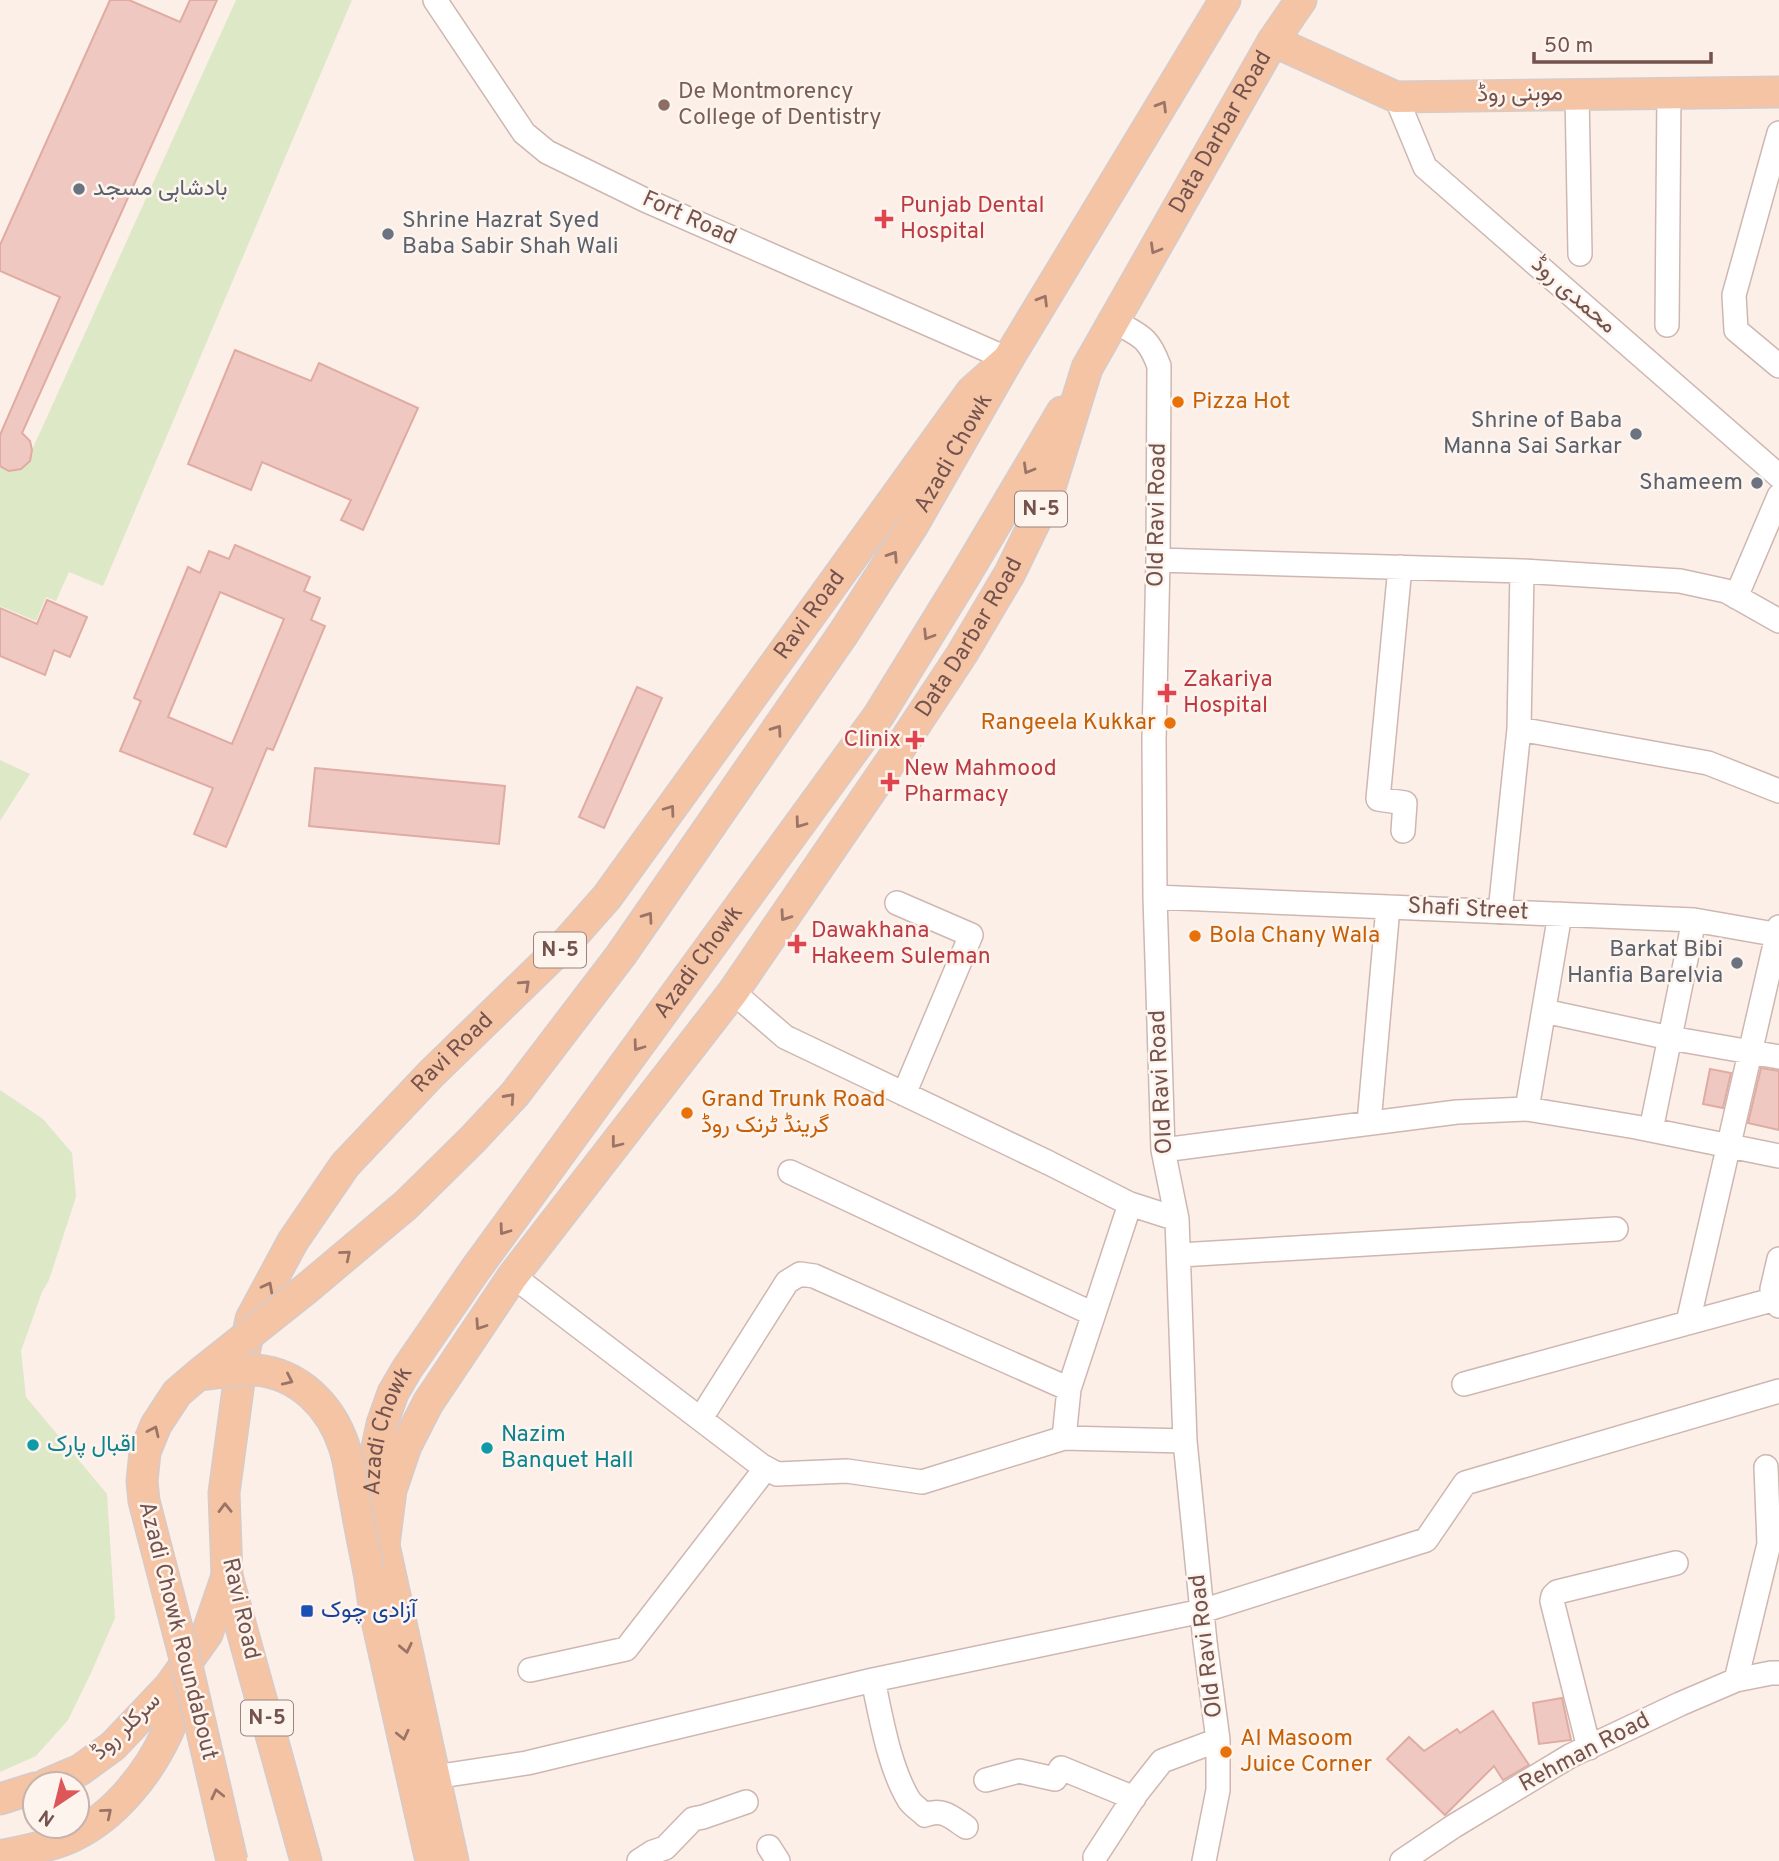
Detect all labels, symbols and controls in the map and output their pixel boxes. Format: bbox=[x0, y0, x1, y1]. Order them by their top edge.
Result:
scale bar bbox=[1534, 21, 1711, 65]
text: 50 m bbox=[1544, 33, 1593, 60]
street label: Data Darbar Road bbox=[1163, 46, 1279, 219]
place label: De Montmorency College of Dentistry bbox=[678, 78, 881, 133]
street label: موہنی روڈ bbox=[1477, 80, 1563, 110]
marker: De Montmorency College of Dentistry bbox=[656, 97, 672, 113]
one-way arrow bbox=[1153, 101, 1166, 114]
place label: بادشاہی مسجد bbox=[93, 175, 227, 204]
marker: بادشاہی مسجد bbox=[71, 181, 87, 197]
street label: Fort Road bbox=[637, 185, 741, 253]
place label: Punjab Dental Hospital bbox=[900, 192, 1044, 247]
place label: Shrine Hazrat Syed Baba Sabir Shah Wali bbox=[402, 207, 619, 262]
marker: Punjab Dental Hospital bbox=[874, 209, 894, 229]
marker: Shrine Hazrat Syed Baba Sabir Shah Wali bbox=[380, 226, 396, 242]
one-way arrow bbox=[1150, 241, 1163, 254]
street label: محمدی روڈ bbox=[1524, 251, 1622, 341]
one-way arrow bbox=[1035, 295, 1048, 308]
street label: Azadi Chowk bbox=[908, 388, 1000, 519]
place label: Pizza Hot bbox=[1192, 388, 1291, 417]
marker: Pizza Hot bbox=[1170, 394, 1186, 410]
place label: Shrine of Baba Manna Sai Sarkar bbox=[1443, 407, 1622, 462]
marker: Shrine of Baba Manna Sai Sarkar bbox=[1628, 426, 1644, 442]
street label: Old Ravi Road bbox=[1142, 442, 1174, 588]
one-way arrow bbox=[1023, 462, 1036, 474]
place label: Shameem bbox=[1639, 469, 1743, 498]
marker: Shameem bbox=[1749, 475, 1765, 491]
road number: N-5 bbox=[1015, 491, 1067, 526]
one-way arrow bbox=[885, 551, 898, 564]
street label: Data Darbar Road bbox=[909, 553, 1030, 723]
street label: Ravi Road bbox=[768, 565, 852, 666]
one-way arrow bbox=[924, 627, 937, 640]
place label: Zakariya Hospital bbox=[1183, 666, 1273, 721]
marker: Zakariya Hospital bbox=[1157, 683, 1177, 703]
place label: Rangeela Kukkar bbox=[981, 709, 1156, 738]
marker: Rangeela Kukkar bbox=[1162, 715, 1178, 731]
one-way arrow bbox=[769, 725, 781, 738]
place label: Clinix bbox=[844, 726, 901, 755]
marker: Clinix bbox=[907, 732, 923, 748]
place label: New Mahmood Pharmacy bbox=[904, 755, 1057, 810]
marker: New Mahmood Pharmacy bbox=[882, 774, 898, 790]
one-way arrow bbox=[662, 805, 674, 818]
one-way arrow bbox=[796, 815, 808, 828]
street label: Shafi Street bbox=[1407, 892, 1529, 928]
street label: Azadi Chowk bbox=[648, 900, 750, 1025]
one-way arrow bbox=[780, 908, 793, 921]
one-way arrow bbox=[640, 912, 652, 925]
place label: Dawakhana Hakeem Suleman bbox=[811, 917, 991, 972]
place label: Bola Chany Wala bbox=[1209, 922, 1380, 951]
marker: Bola Chany Wala bbox=[1187, 928, 1203, 944]
road number: N-5 bbox=[534, 932, 586, 968]
marker: Dawakhana Hakeem Suleman bbox=[789, 936, 805, 952]
place label: Barkat Bibi Hanfia Barelvia bbox=[1567, 936, 1723, 991]
marker: Barkat Bibi Hanfia Barelvia bbox=[1729, 955, 1745, 971]
one-way arrow bbox=[517, 980, 530, 993]
street label: Ravi Road bbox=[406, 1007, 500, 1100]
street label: Old Ravi Road bbox=[1144, 1009, 1180, 1155]
one-way arrow bbox=[633, 1038, 646, 1051]
place label: Grand Trunk Road گرینڈ ٹرنک روڈ bbox=[701, 1086, 885, 1141]
one-way arrow bbox=[502, 1094, 514, 1107]
marker: Grand Trunk Road گرینڈ ٹرنک روڈ bbox=[679, 1105, 695, 1121]
one-way arrow bbox=[612, 1135, 625, 1147]
one-way arrow bbox=[499, 1222, 512, 1235]
one-way arrow bbox=[339, 1251, 351, 1264]
one-way arrow bbox=[260, 1281, 273, 1294]
one-way arrow bbox=[476, 1317, 489, 1330]
street label: Azadi Chowk bbox=[359, 1361, 420, 1496]
one-way arrow bbox=[281, 1372, 293, 1386]
place label: Nazim Banquet Hall bbox=[501, 1421, 634, 1476]
one-way arrow bbox=[146, 1426, 160, 1438]
place label: اقبال پارک bbox=[47, 1431, 136, 1460]
marker: اقبال پارک bbox=[25, 1437, 41, 1453]
marker: Nazim Banquet Hall bbox=[479, 1440, 495, 1456]
street label: Azadi Chowk Roundabout bbox=[131, 1499, 223, 1763]
one-way arrow bbox=[217, 1502, 232, 1513]
street label: Ravi Road bbox=[214, 1555, 266, 1663]
street label: Old Ravi Road bbox=[1184, 1573, 1230, 1719]
place label: آزادی چوک bbox=[321, 1597, 418, 1626]
marker: آزادی چوک bbox=[299, 1603, 315, 1619]
one-way arrow bbox=[398, 1642, 413, 1654]
street label: سرکلر روڈ bbox=[86, 1687, 168, 1767]
road number: N-5 bbox=[241, 1700, 293, 1736]
street label: Rehman Road bbox=[1515, 1706, 1655, 1800]
place label: Al Masoom Juice Corner bbox=[1240, 1725, 1372, 1780]
one-way arrow bbox=[395, 1729, 410, 1741]
marker: Al Masoom Juice Corner bbox=[1218, 1744, 1234, 1760]
north arrow bbox=[21, 1770, 91, 1840]
one-way arrow bbox=[211, 1789, 225, 1801]
text: N bbox=[35, 1804, 60, 1831]
one-way arrow bbox=[99, 1809, 112, 1821]

